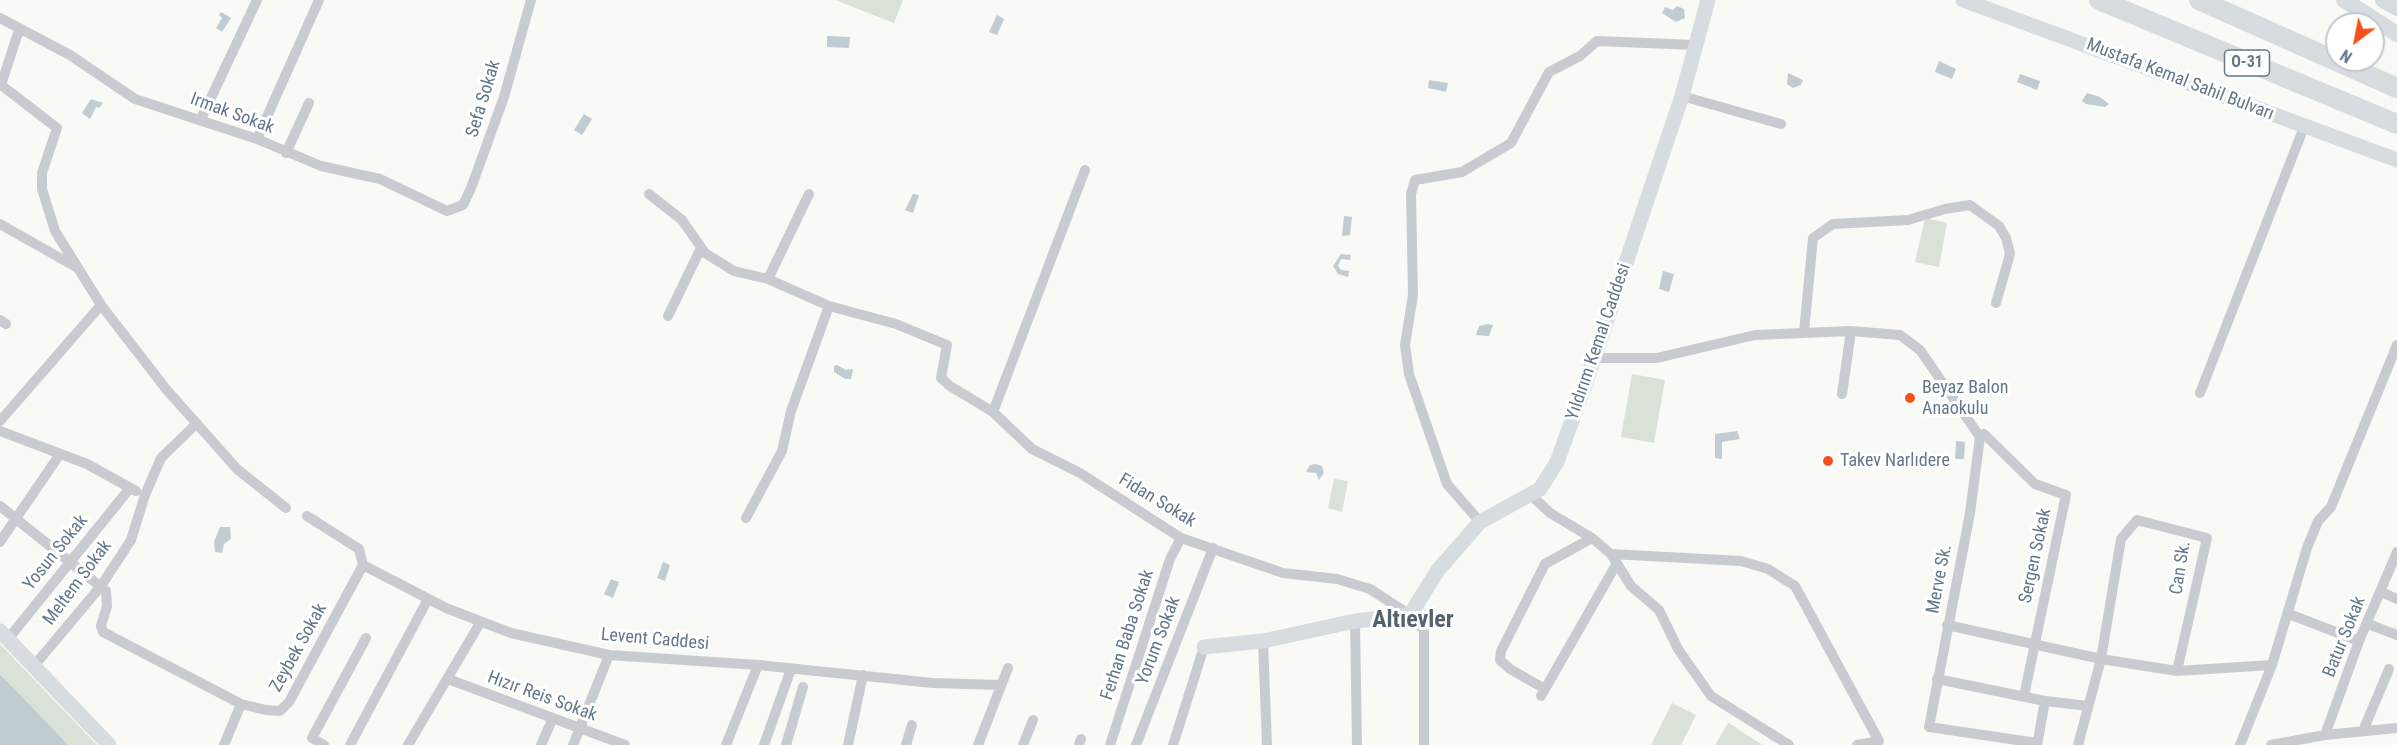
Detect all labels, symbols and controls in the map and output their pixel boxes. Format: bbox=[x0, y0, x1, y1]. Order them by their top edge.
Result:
north arrow bbox=[2325, 12, 2385, 72]
street label: Mustafa Kemal Sahil Bulvarı bbox=[2083, 34, 2277, 126]
text: N bbox=[2337, 45, 2355, 67]
road number: O-31 bbox=[2224, 50, 2270, 76]
street label: Sefa Sokak bbox=[462, 58, 506, 140]
street label: Irmak Sokak bbox=[187, 89, 277, 139]
street label: Yıldırım Kemal Caddesi bbox=[1562, 261, 1636, 423]
place label: Beyaz Balon Anaokulu bbox=[1922, 377, 2009, 420]
marker: Beyaz Balon Anaokulu bbox=[1903, 391, 1917, 405]
place label: Takev Narlıdere bbox=[1840, 450, 1950, 472]
marker: Takev Narlıdere bbox=[1821, 454, 1835, 468]
street label: Fidan Sokak bbox=[1114, 469, 1200, 533]
street label: Sergen Sokak bbox=[2015, 507, 2057, 605]
street label: Yosun Sokak bbox=[19, 511, 93, 595]
street label: Meltem Sokak bbox=[39, 536, 117, 630]
street label: Can Sk. bbox=[2166, 540, 2196, 596]
street label: Merve Sk. bbox=[1923, 543, 1957, 615]
street label: Ferhan Baba Sokak bbox=[1097, 567, 1159, 703]
street label: Batur Sokak bbox=[2319, 593, 2371, 681]
street label: Yorum Sokak bbox=[1132, 594, 1186, 688]
street label: Zeybek Sokak bbox=[266, 600, 332, 696]
district label: Altıevler bbox=[1372, 607, 1454, 635]
street label: Levent Caddesi bbox=[600, 625, 710, 655]
street label: Hızır Reis Sokak bbox=[484, 667, 600, 727]

